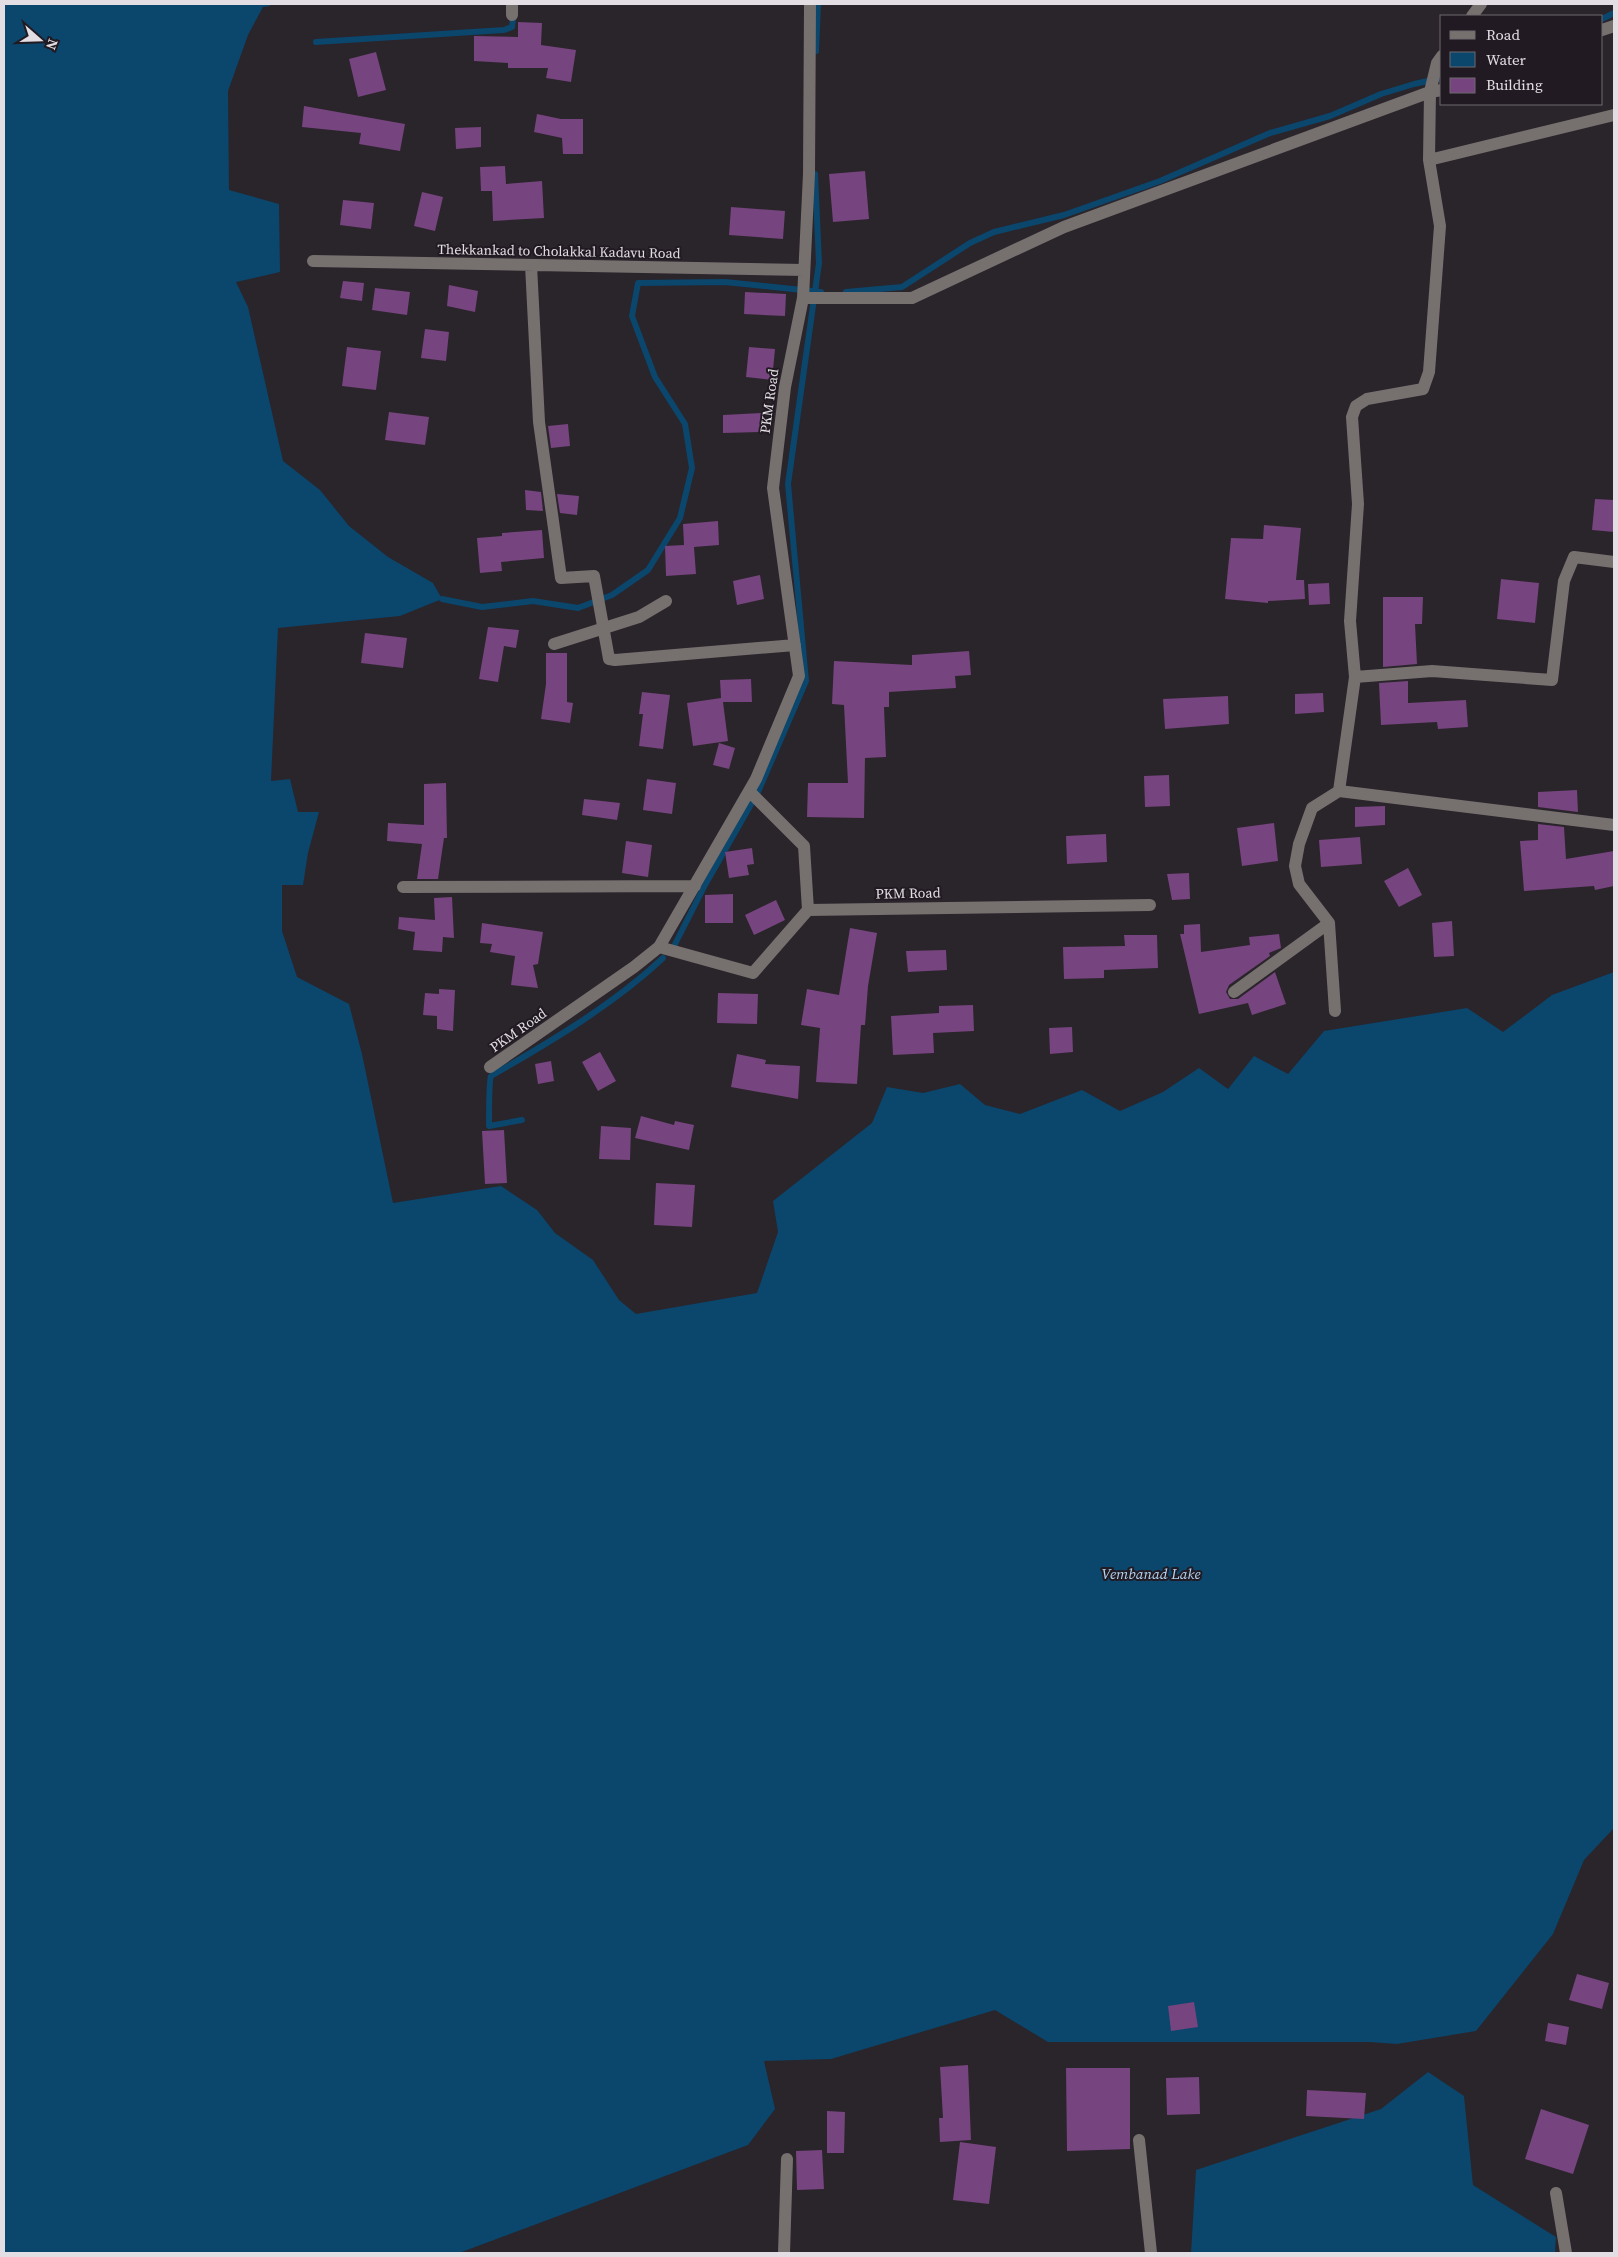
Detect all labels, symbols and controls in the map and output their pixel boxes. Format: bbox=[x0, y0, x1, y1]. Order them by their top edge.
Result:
north arrow bbox=[15, 15, 65, 65]
legend bbox=[1440, 15, 1603, 105]
text: Road bbox=[1486, 24, 1520, 45]
text: N bbox=[41, 36, 63, 53]
text: Water bbox=[1486, 49, 1527, 70]
text: Building bbox=[1486, 74, 1543, 95]
street label: Thekkankad to Cholakkal Kadavu Road bbox=[437, 239, 681, 263]
street label: PKM Road bbox=[755, 367, 783, 435]
street label: PKM Road bbox=[875, 882, 941, 904]
street label: PKM Road bbox=[486, 1003, 550, 1057]
water label: Vembanad Lake bbox=[1101, 1563, 1201, 1584]

